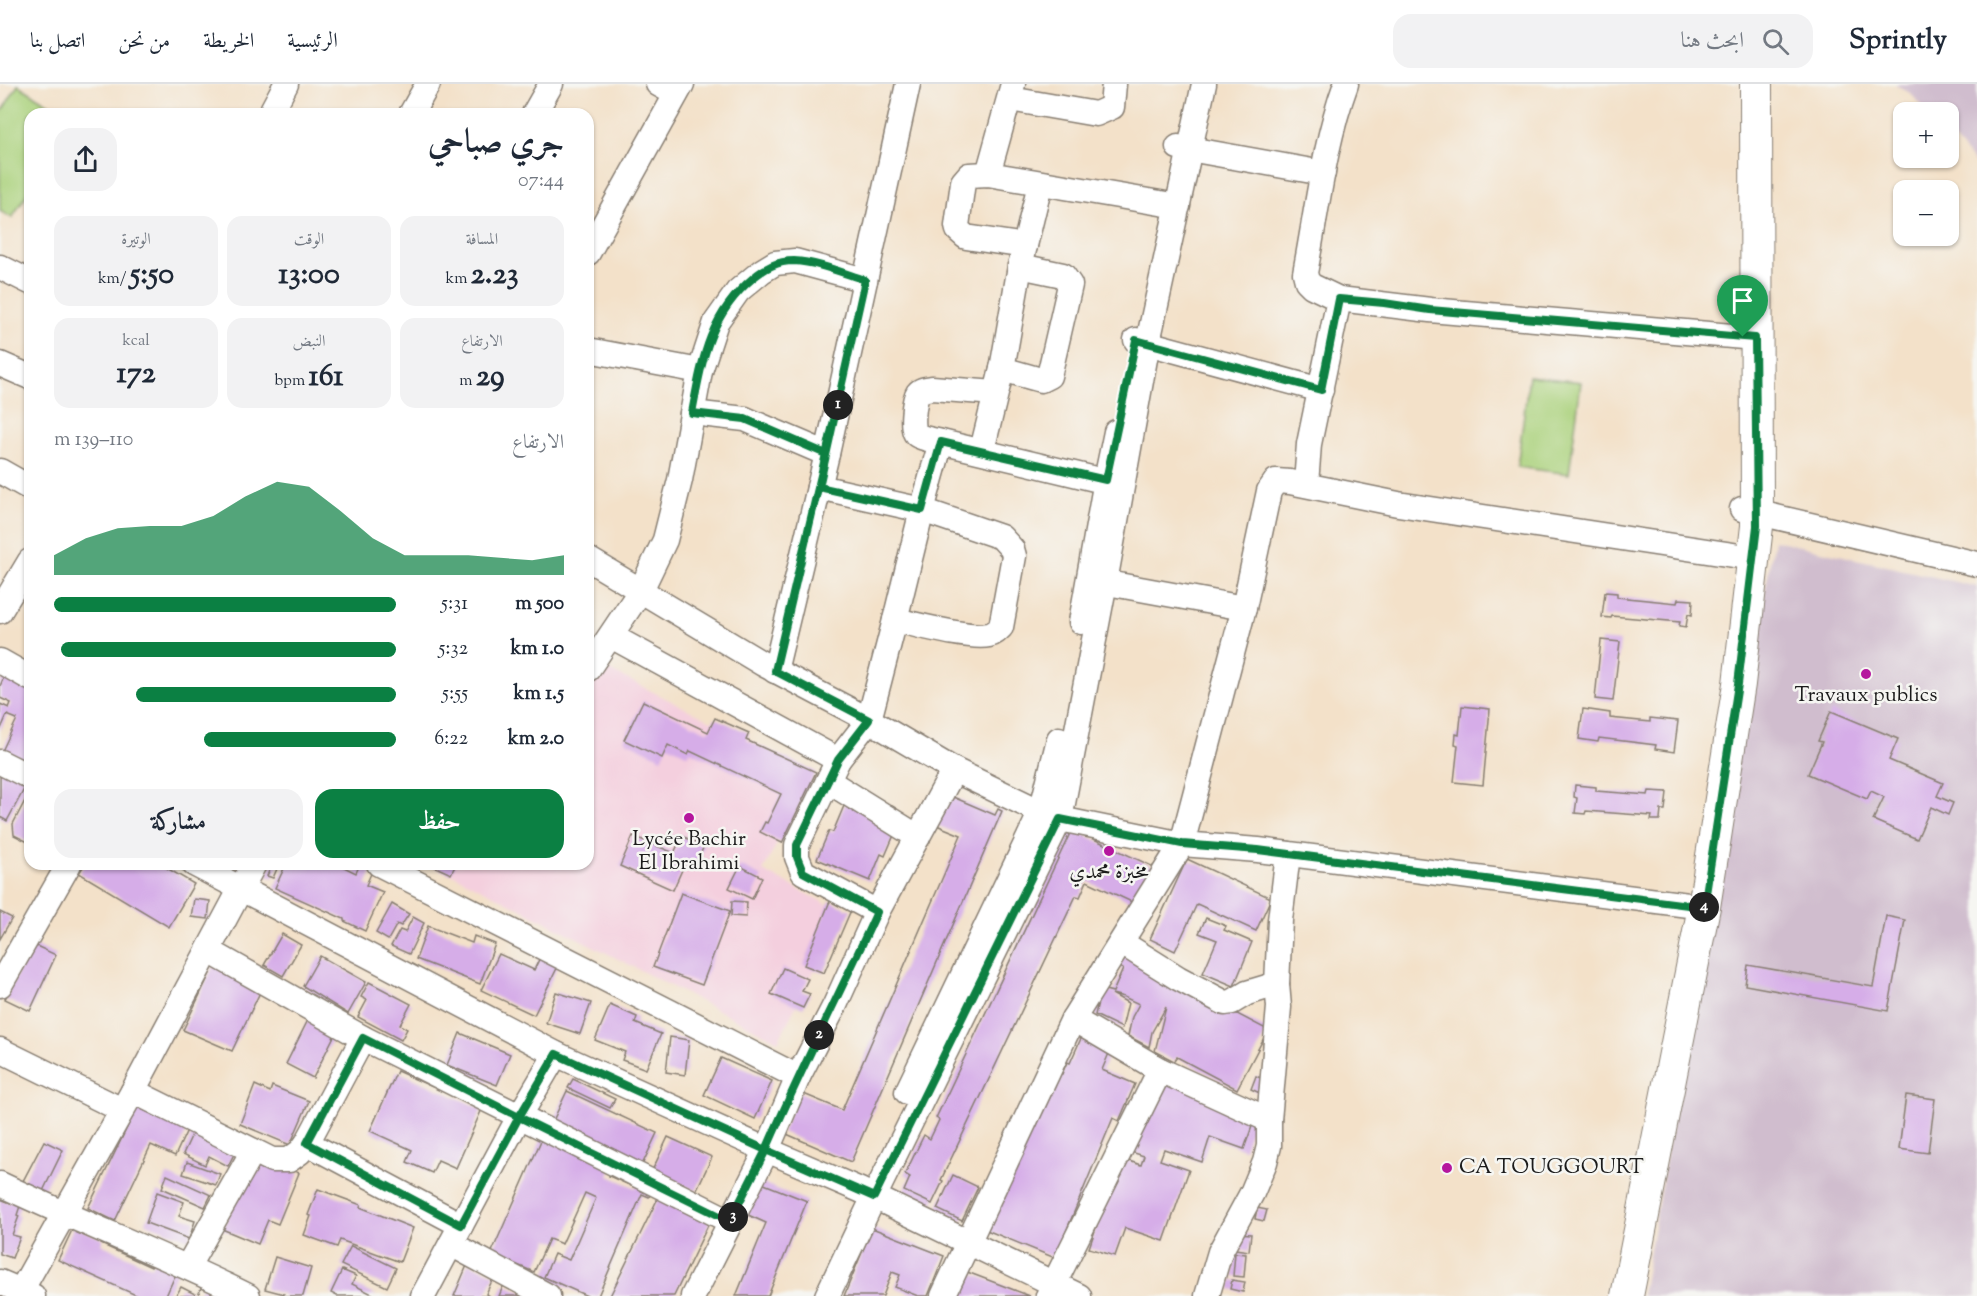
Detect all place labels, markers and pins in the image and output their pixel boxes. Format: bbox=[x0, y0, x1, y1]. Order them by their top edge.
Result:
pin bbox=[1717, 275, 1768, 337]
pin: 1 bbox=[823, 390, 853, 420]
marker: Travaux publics bbox=[1859, 667, 1873, 681]
place label: Travaux publics bbox=[1794, 681, 1938, 711]
marker: Lycée Bachir El Ibrahimi bbox=[682, 811, 696, 825]
place label: Lycée Bachir El Ibrahimi bbox=[632, 825, 746, 879]
marker: مخبزة محمدي bbox=[1102, 844, 1116, 858]
place label: مخبزة محمدي bbox=[1069, 858, 1149, 888]
pin: 4 bbox=[1689, 892, 1719, 922]
pin: 2 bbox=[804, 1020, 834, 1050]
place label: CA TOUGGOURT bbox=[1459, 1153, 1644, 1183]
marker: CA TOUGGOURT bbox=[1440, 1161, 1454, 1175]
pin: 3 bbox=[718, 1202, 748, 1232]

